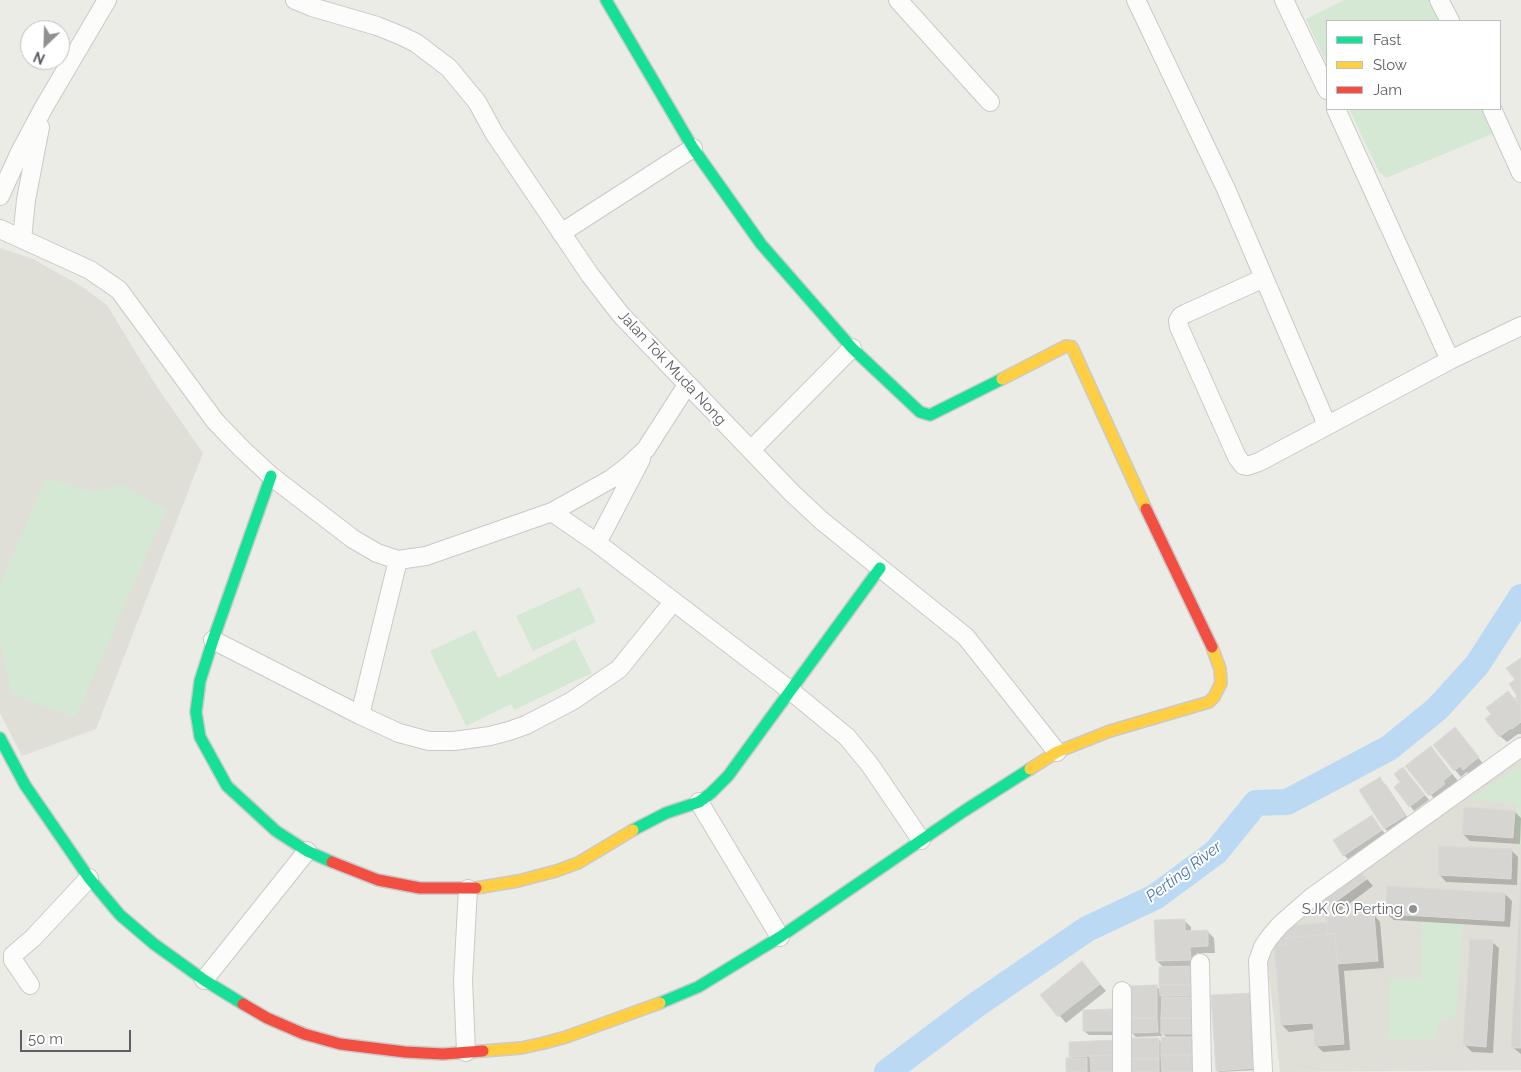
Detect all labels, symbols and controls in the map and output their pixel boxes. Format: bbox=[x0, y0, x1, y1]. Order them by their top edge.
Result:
north arrow bbox=[20, 20, 70, 70]
legend bbox=[1326, 20, 1501, 110]
text: Fast bbox=[1373, 31, 1401, 49]
text: N bbox=[31, 48, 47, 67]
text: Slow bbox=[1373, 56, 1407, 74]
text: Jam bbox=[1373, 81, 1402, 99]
street label: Jalan Tok Muda Nong bbox=[614, 307, 730, 429]
water label: Perting River bbox=[1142, 837, 1226, 907]
place label: SJK (C) Perting bbox=[1302, 900, 1403, 918]
marker: SJK (C) Perting bbox=[1407, 903, 1419, 915]
scale bar bbox=[22, 1020, 134, 1052]
text: 50 m bbox=[28, 1030, 63, 1048]

